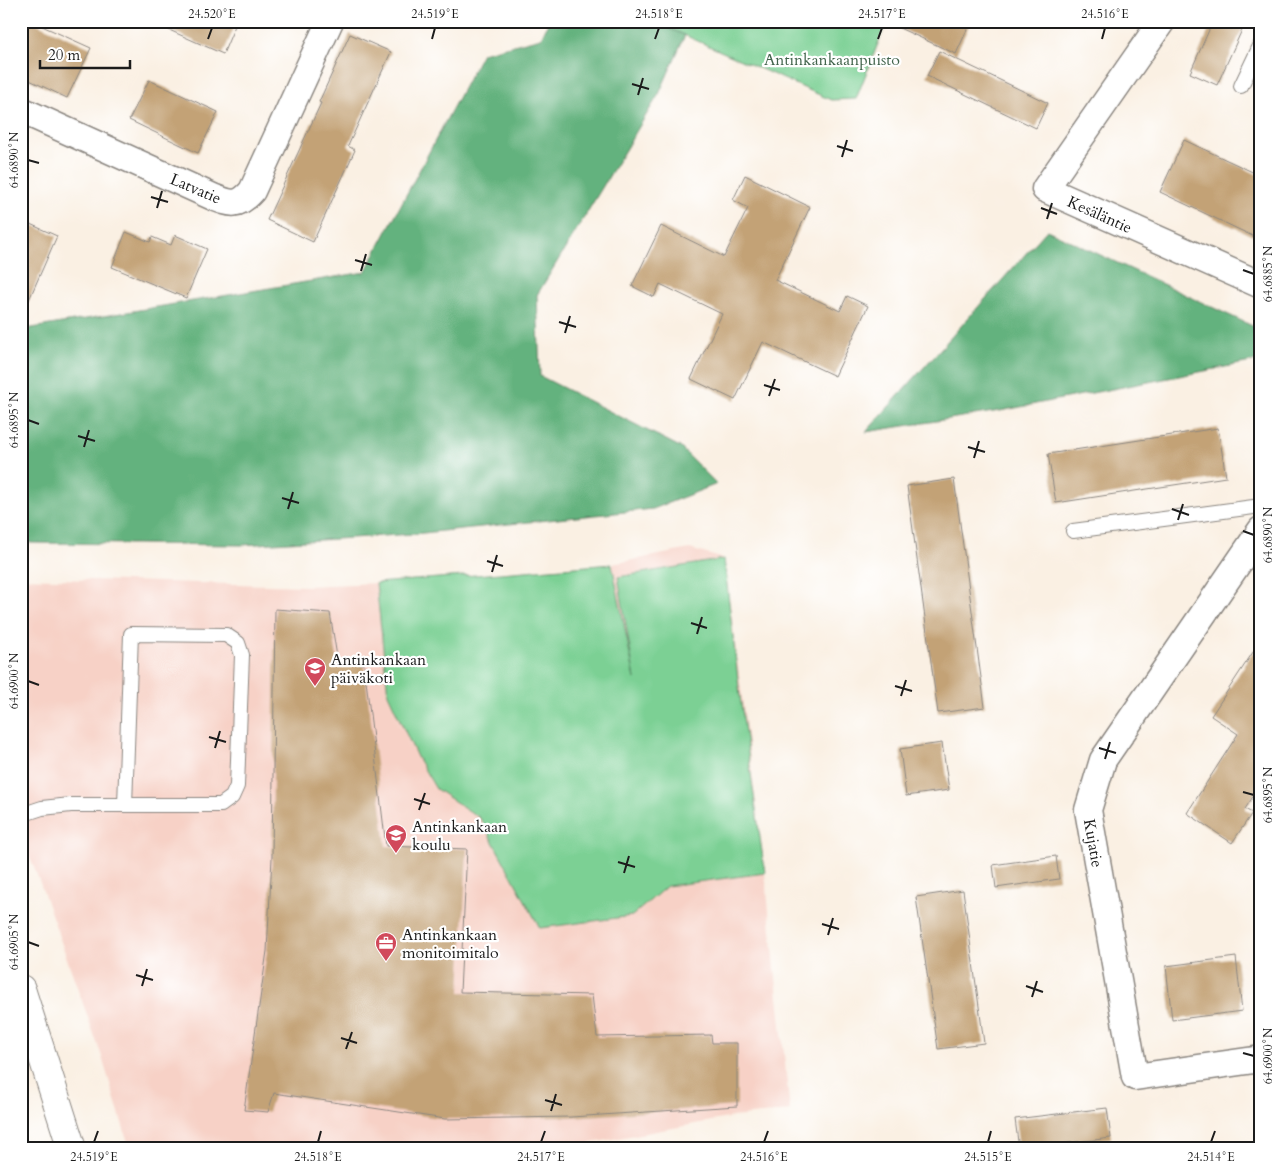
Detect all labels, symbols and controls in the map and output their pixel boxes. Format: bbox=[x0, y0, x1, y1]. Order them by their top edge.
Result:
text: 24.520°E bbox=[188, 6, 236, 22]
text: 24.519°E bbox=[411, 6, 459, 22]
text: 24.518°E bbox=[635, 6, 683, 22]
text: 24.517°E bbox=[858, 6, 906, 22]
text: 24.516°E bbox=[1081, 6, 1129, 22]
scale bar bbox=[40, 38, 130, 70]
text: 20 m bbox=[48, 45, 80, 65]
park label: Antinkankaanpuisto bbox=[764, 49, 900, 71]
text: 64.6890°N bbox=[6, 131, 22, 188]
street label: Latvatie bbox=[167, 168, 225, 209]
street label: Kesäläntie bbox=[1064, 191, 1135, 239]
text: 64.6885°N bbox=[1260, 245, 1276, 302]
text: 64.6895°N bbox=[6, 391, 22, 448]
text: 64.6890°N bbox=[1260, 506, 1276, 563]
place label: Antinkankaan päiväkoti bbox=[331, 649, 426, 689]
text: 64.6900°N bbox=[6, 652, 22, 709]
school or university icon: Antinkankaan päiväkoti bbox=[303, 656, 327, 687]
text: 64.6895°N bbox=[1260, 766, 1276, 823]
place label: Antinkankaan koulu bbox=[412, 816, 507, 856]
street label: Kujatie bbox=[1078, 817, 1108, 869]
school or university icon: Antinkankaan koulu bbox=[384, 823, 408, 854]
text: 64.6905°N bbox=[6, 913, 22, 970]
place label: Antinkankaan monitoimitalo bbox=[402, 924, 499, 964]
office icon: Antinkankaan monitoimitalo bbox=[374, 931, 398, 962]
text: 64.6900°N bbox=[1260, 1027, 1276, 1084]
text: 24.519°E bbox=[70, 1149, 118, 1165]
text: 24.518°E bbox=[294, 1149, 342, 1165]
text: 24.517°E bbox=[517, 1149, 565, 1165]
text: 24.516°E bbox=[740, 1149, 788, 1165]
text: 24.515°E bbox=[964, 1149, 1012, 1165]
text: 24.514°E bbox=[1187, 1149, 1235, 1165]

